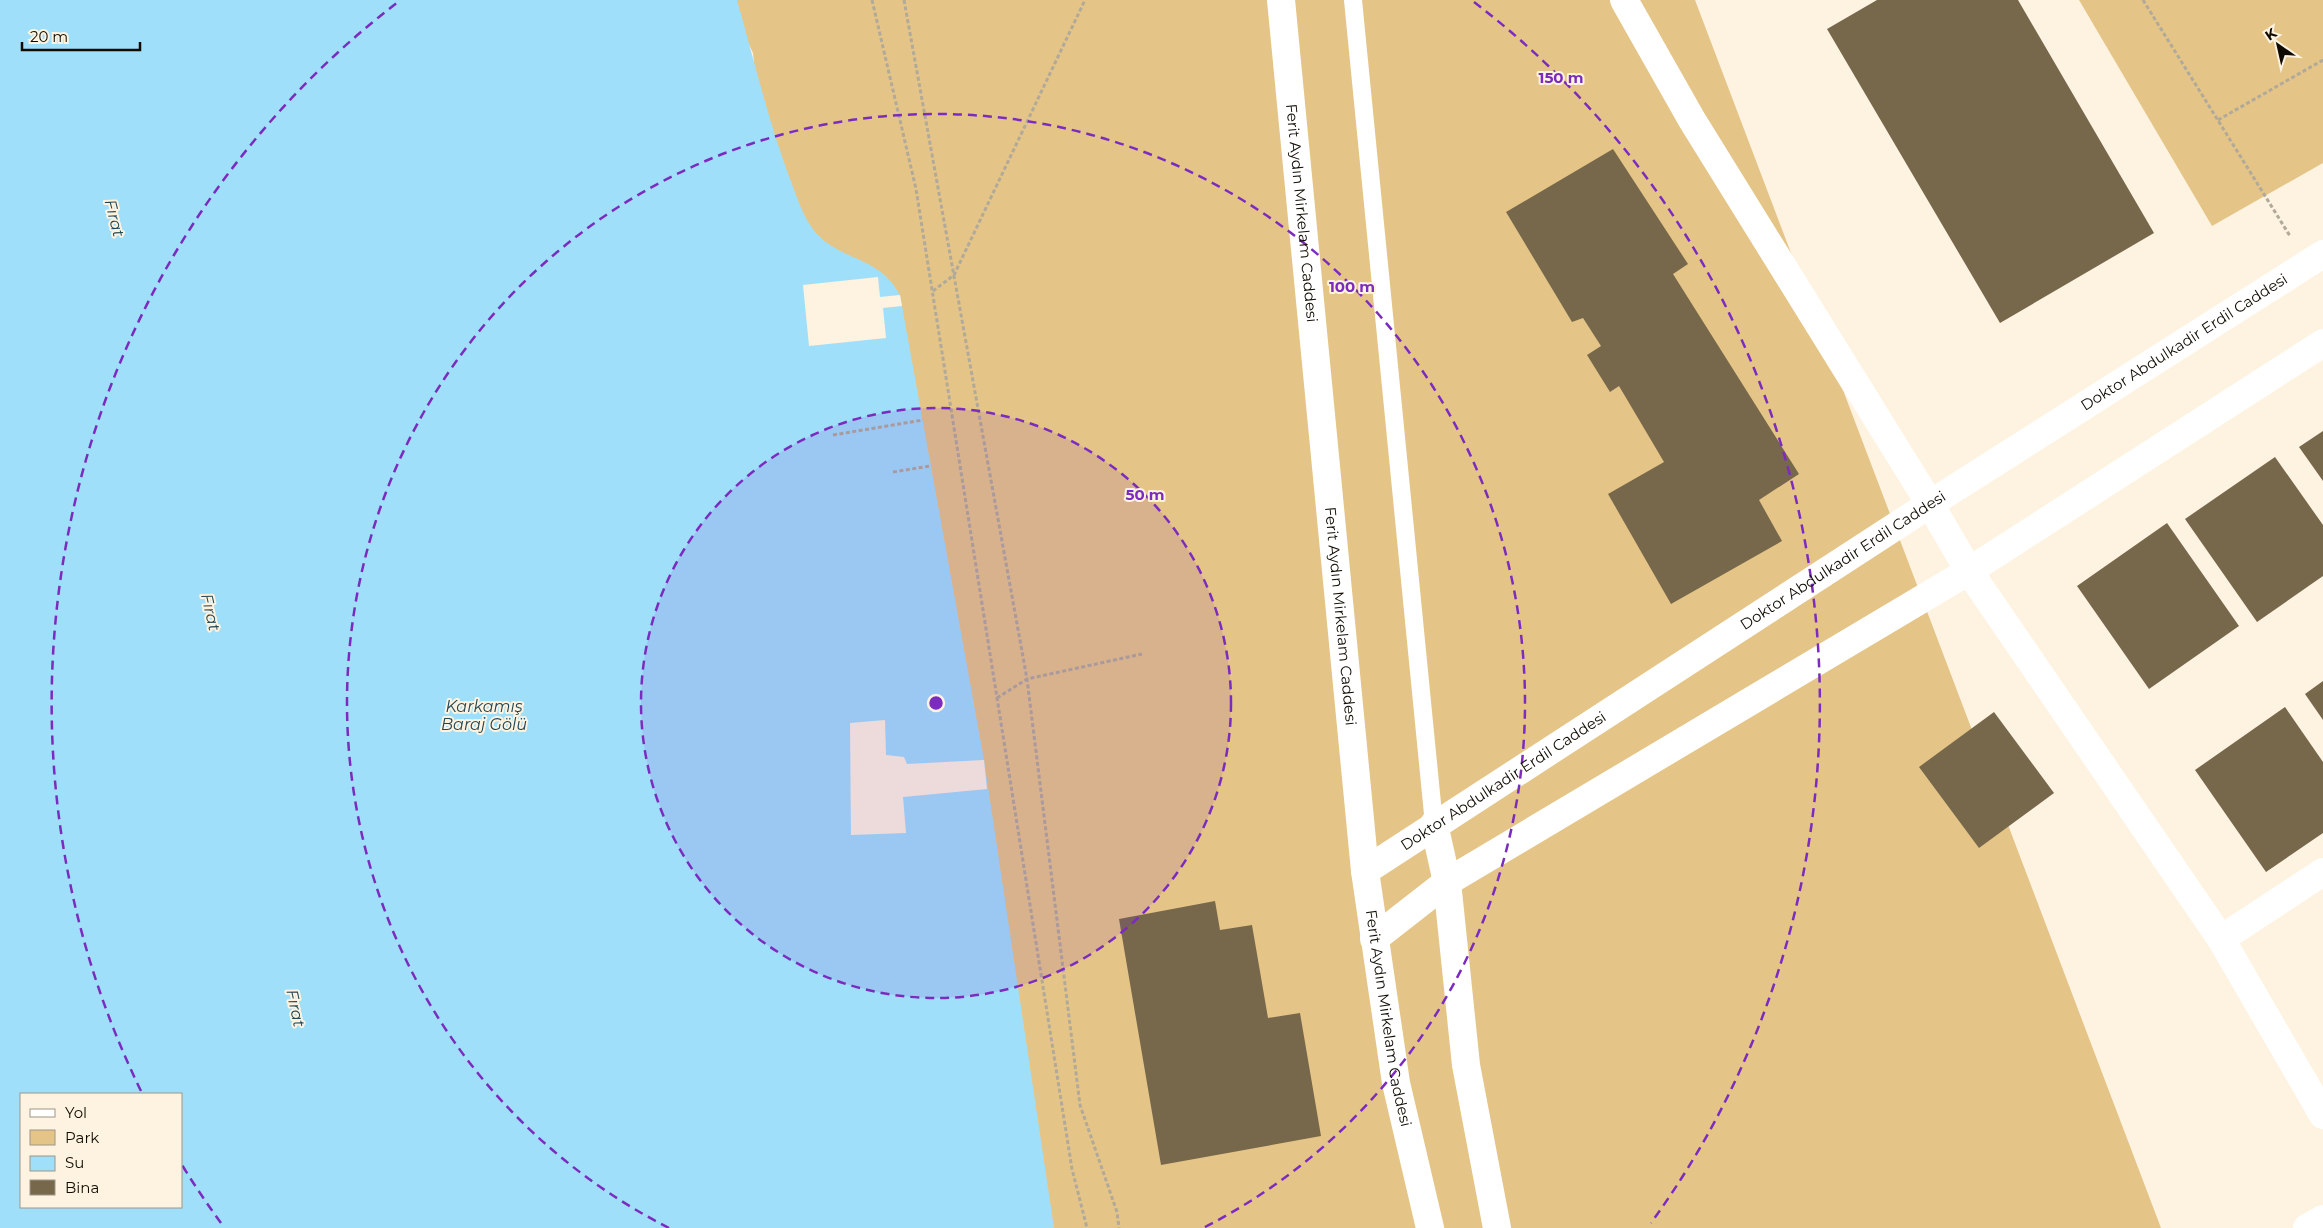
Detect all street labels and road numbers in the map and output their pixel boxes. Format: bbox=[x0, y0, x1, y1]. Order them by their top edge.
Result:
street label: Ferit Aydın Mirkelam Caddesi bbox=[1282, 103, 1322, 323]
street label: Doktor Abdulkadir Erdil Caddesi bbox=[2077, 269, 2291, 415]
street label: Doktor Abdulkadir Erdil Caddesi bbox=[1736, 486, 1949, 634]
street label: Ferit Aydın Mirkelam Caddesi bbox=[1321, 506, 1361, 726]
street label: Doktor Abdulkadir Erdil Caddesi bbox=[1397, 707, 1609, 854]
street label: Ferit Aydın Mirkelam Caddesi bbox=[1362, 908, 1416, 1128]

